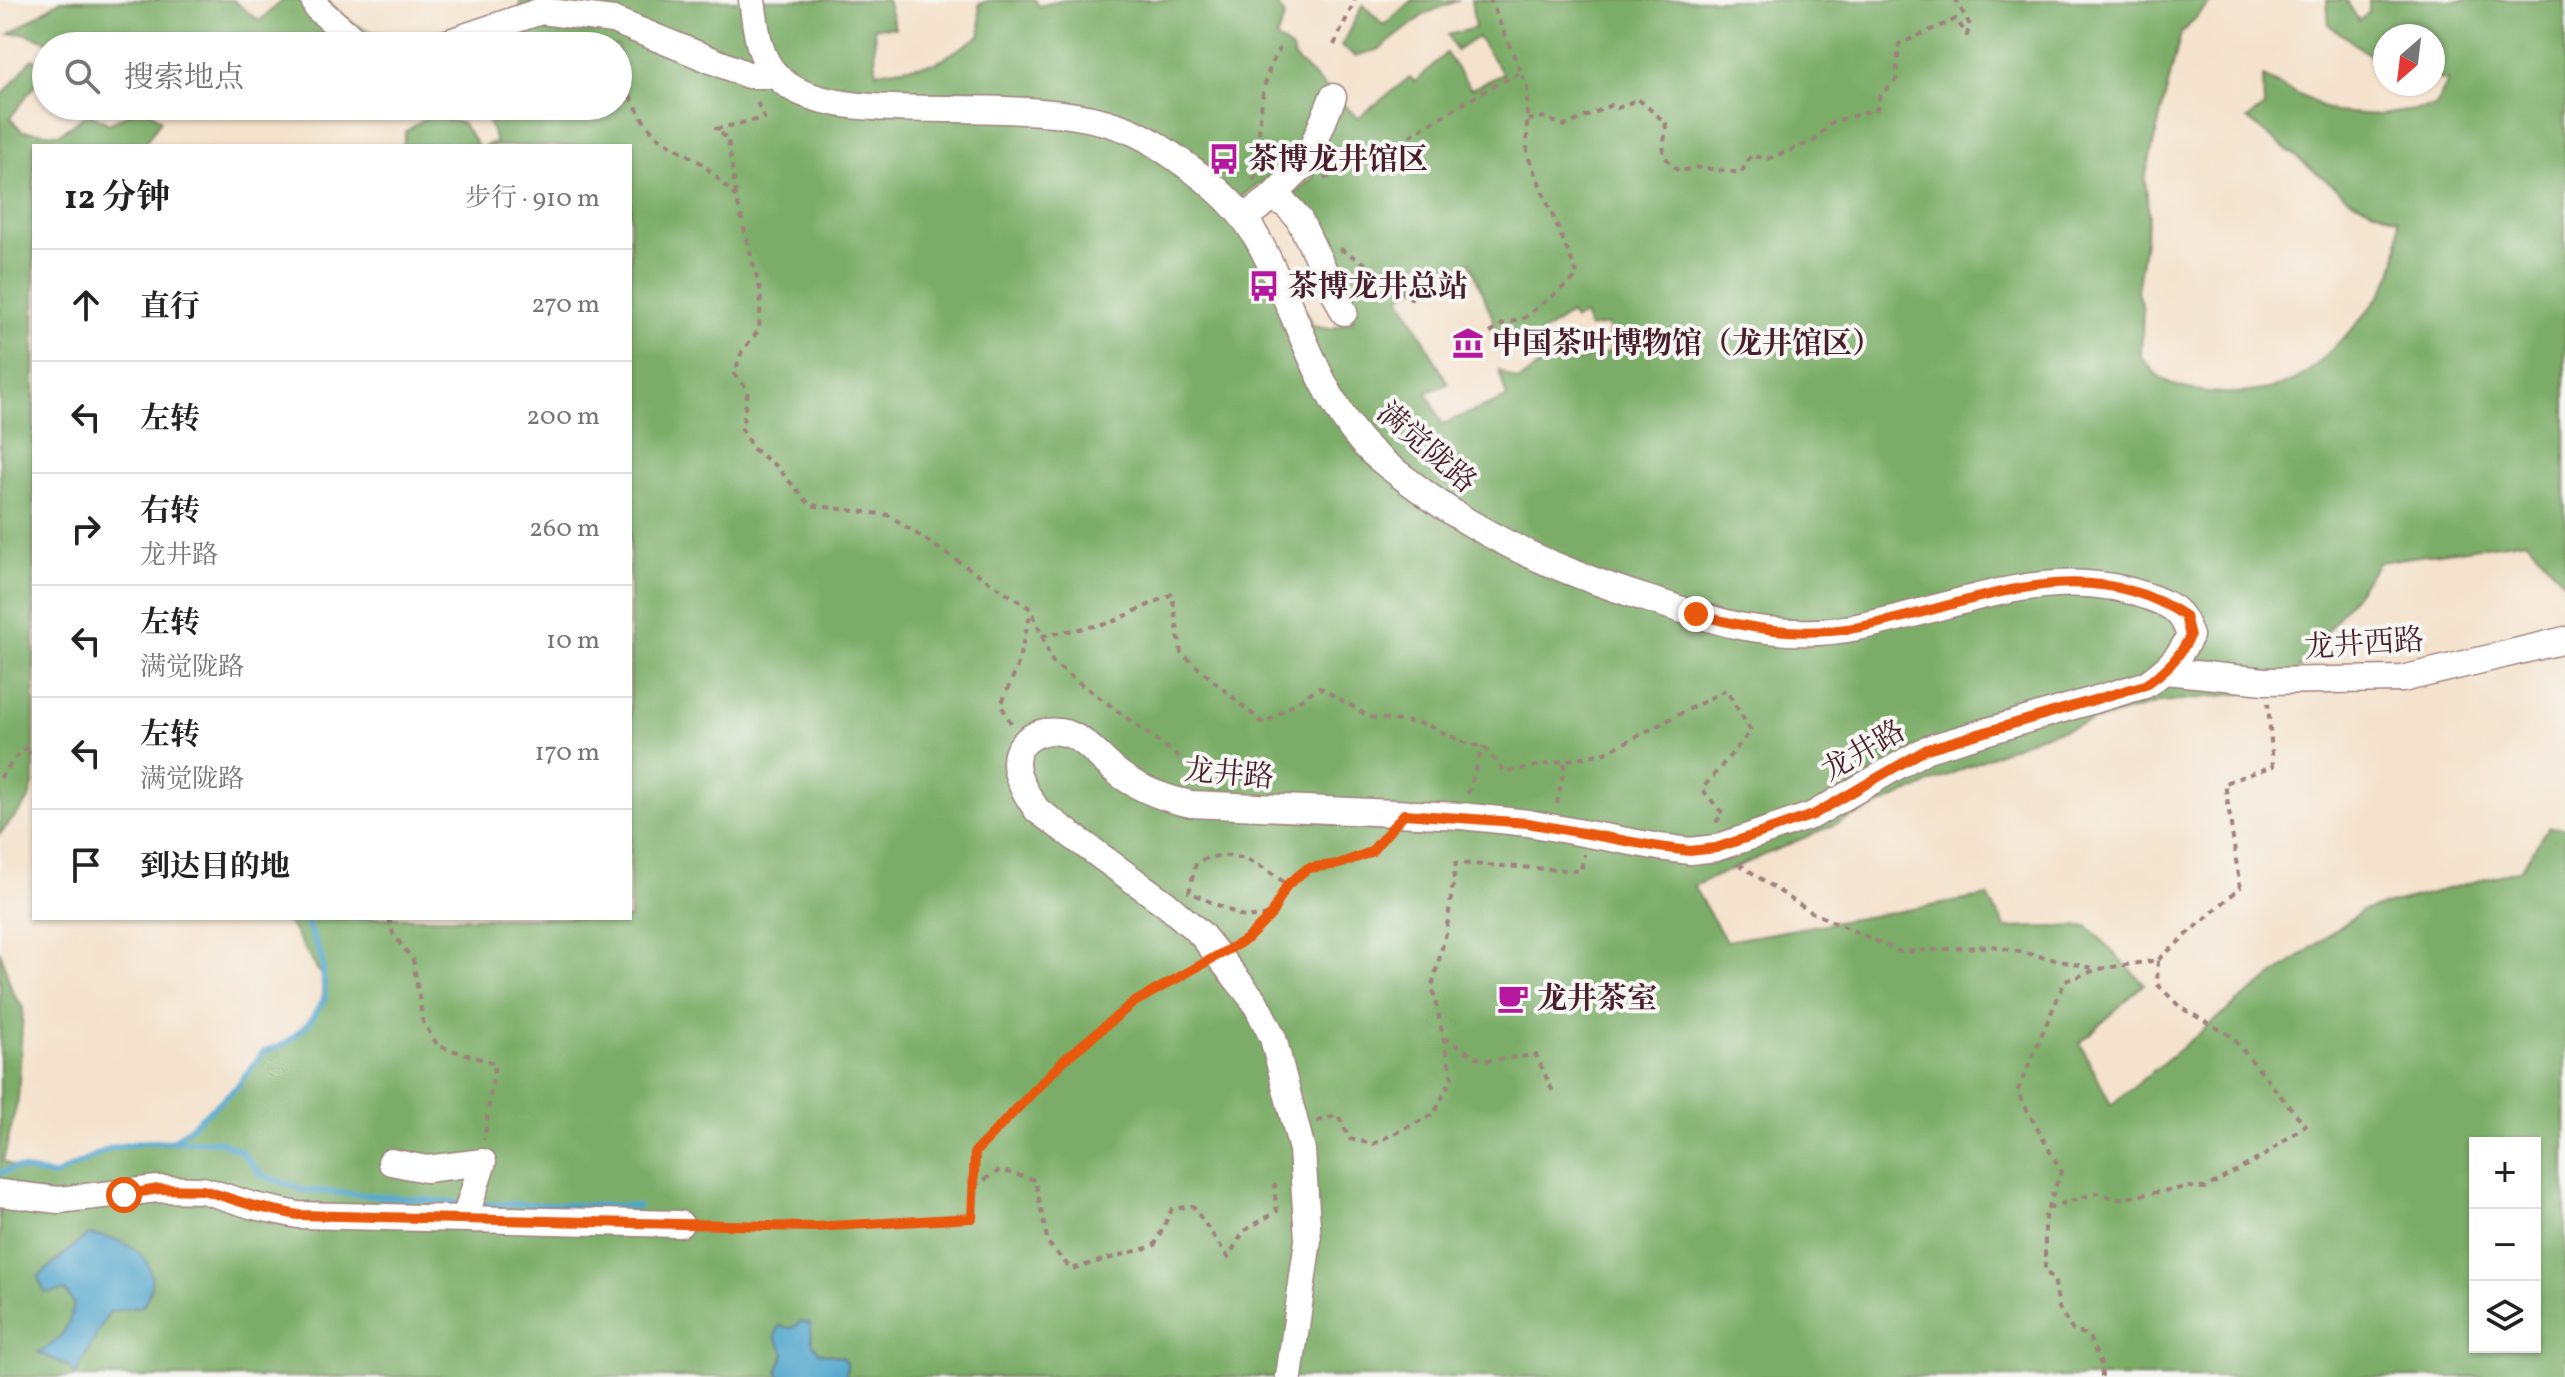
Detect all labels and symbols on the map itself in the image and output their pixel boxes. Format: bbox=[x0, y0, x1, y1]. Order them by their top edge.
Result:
north arrow bbox=[2373, 24, 2445, 96]
place label: 茶博龙井馆区 bbox=[1248, 140, 1428, 182]
bus stop icon: 茶博龙井馆区 bbox=[1207, 142, 1241, 176]
place label: 茶博龙井总站 bbox=[1288, 267, 1468, 309]
bus stop icon: 茶博龙井总站 bbox=[1247, 269, 1281, 303]
place label: 中国茶叶博物馆（龙井馆区） bbox=[1492, 324, 1882, 366]
museum icon: 中国茶叶博物馆（龙井馆区） bbox=[1451, 326, 1485, 360]
street label: 满觉陇路 bbox=[1367, 393, 1485, 504]
route end bbox=[1678, 596, 1714, 632]
street label: 龙井西路 bbox=[2303, 620, 2425, 670]
street label: 龙井路 bbox=[1815, 711, 1913, 792]
street label: 龙井路 bbox=[1182, 750, 1275, 800]
place label: 龙井茶室 bbox=[1537, 979, 1657, 1021]
cafe icon: 龙井茶室 bbox=[1496, 981, 1530, 1015]
route start bbox=[106, 1177, 142, 1213]

